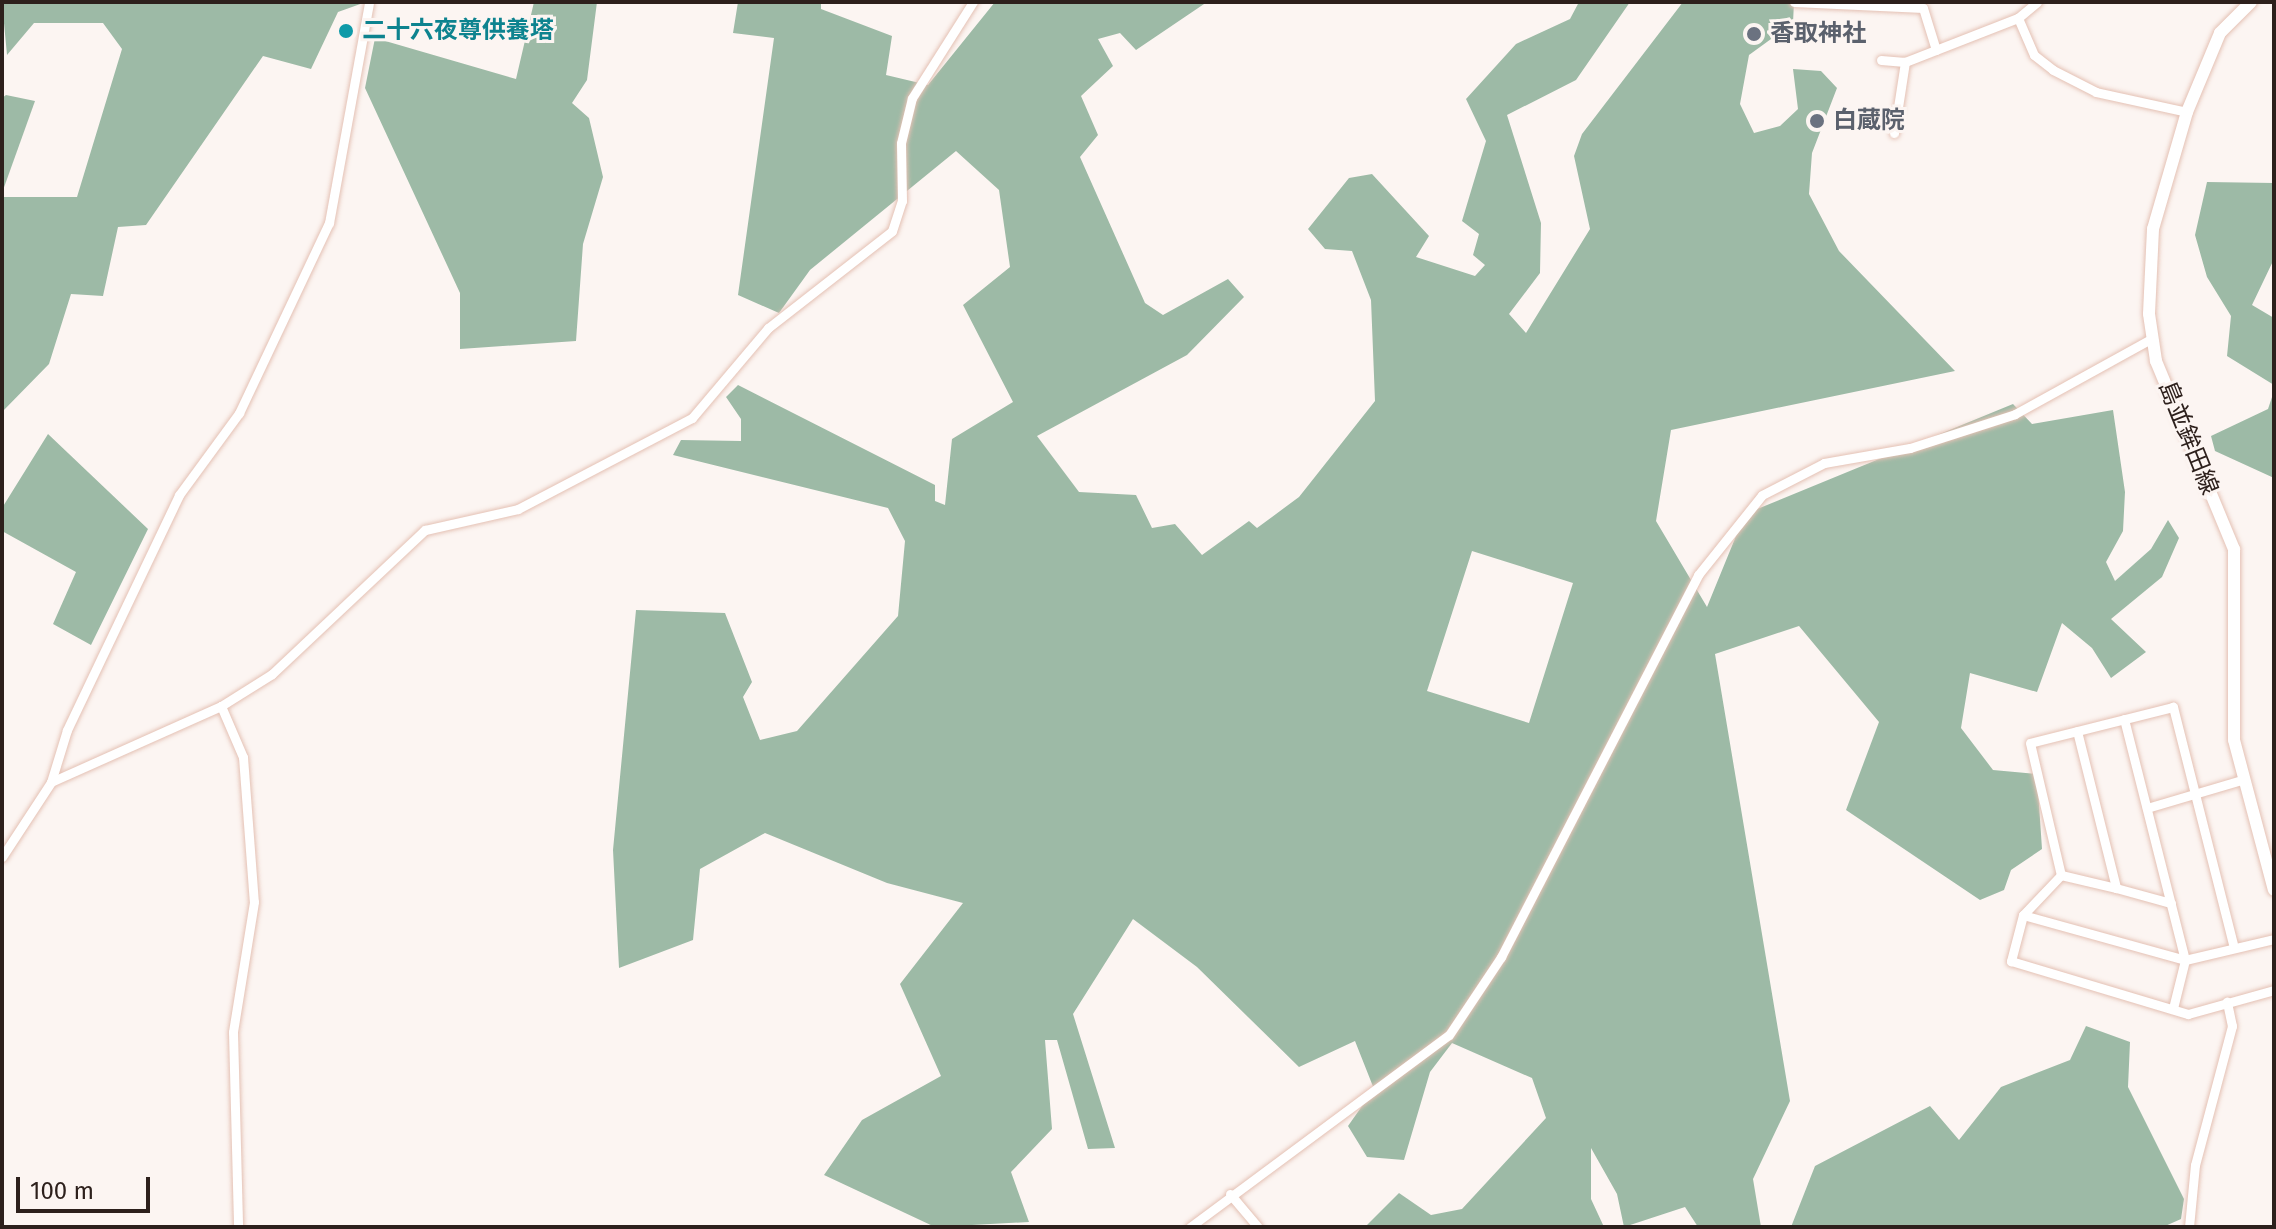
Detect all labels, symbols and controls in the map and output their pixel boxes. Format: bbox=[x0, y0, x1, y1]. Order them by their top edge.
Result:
place label: 二十六夜尊供養塔 bbox=[362, 17, 554, 45]
place label: 香取神社 bbox=[1770, 20, 1866, 48]
marker: 二十六夜尊供養塔 bbox=[337, 22, 355, 40]
marker: 香取神社 bbox=[1745, 25, 1763, 43]
place label: 白蔵院 bbox=[1833, 107, 1905, 135]
marker: 白蔵院 bbox=[1808, 112, 1826, 130]
street label: 島並鉾田線 bbox=[2152, 377, 2224, 499]
scale bar bbox=[20, 1161, 154, 1211]
text: 100 m bbox=[30, 1177, 94, 1205]

